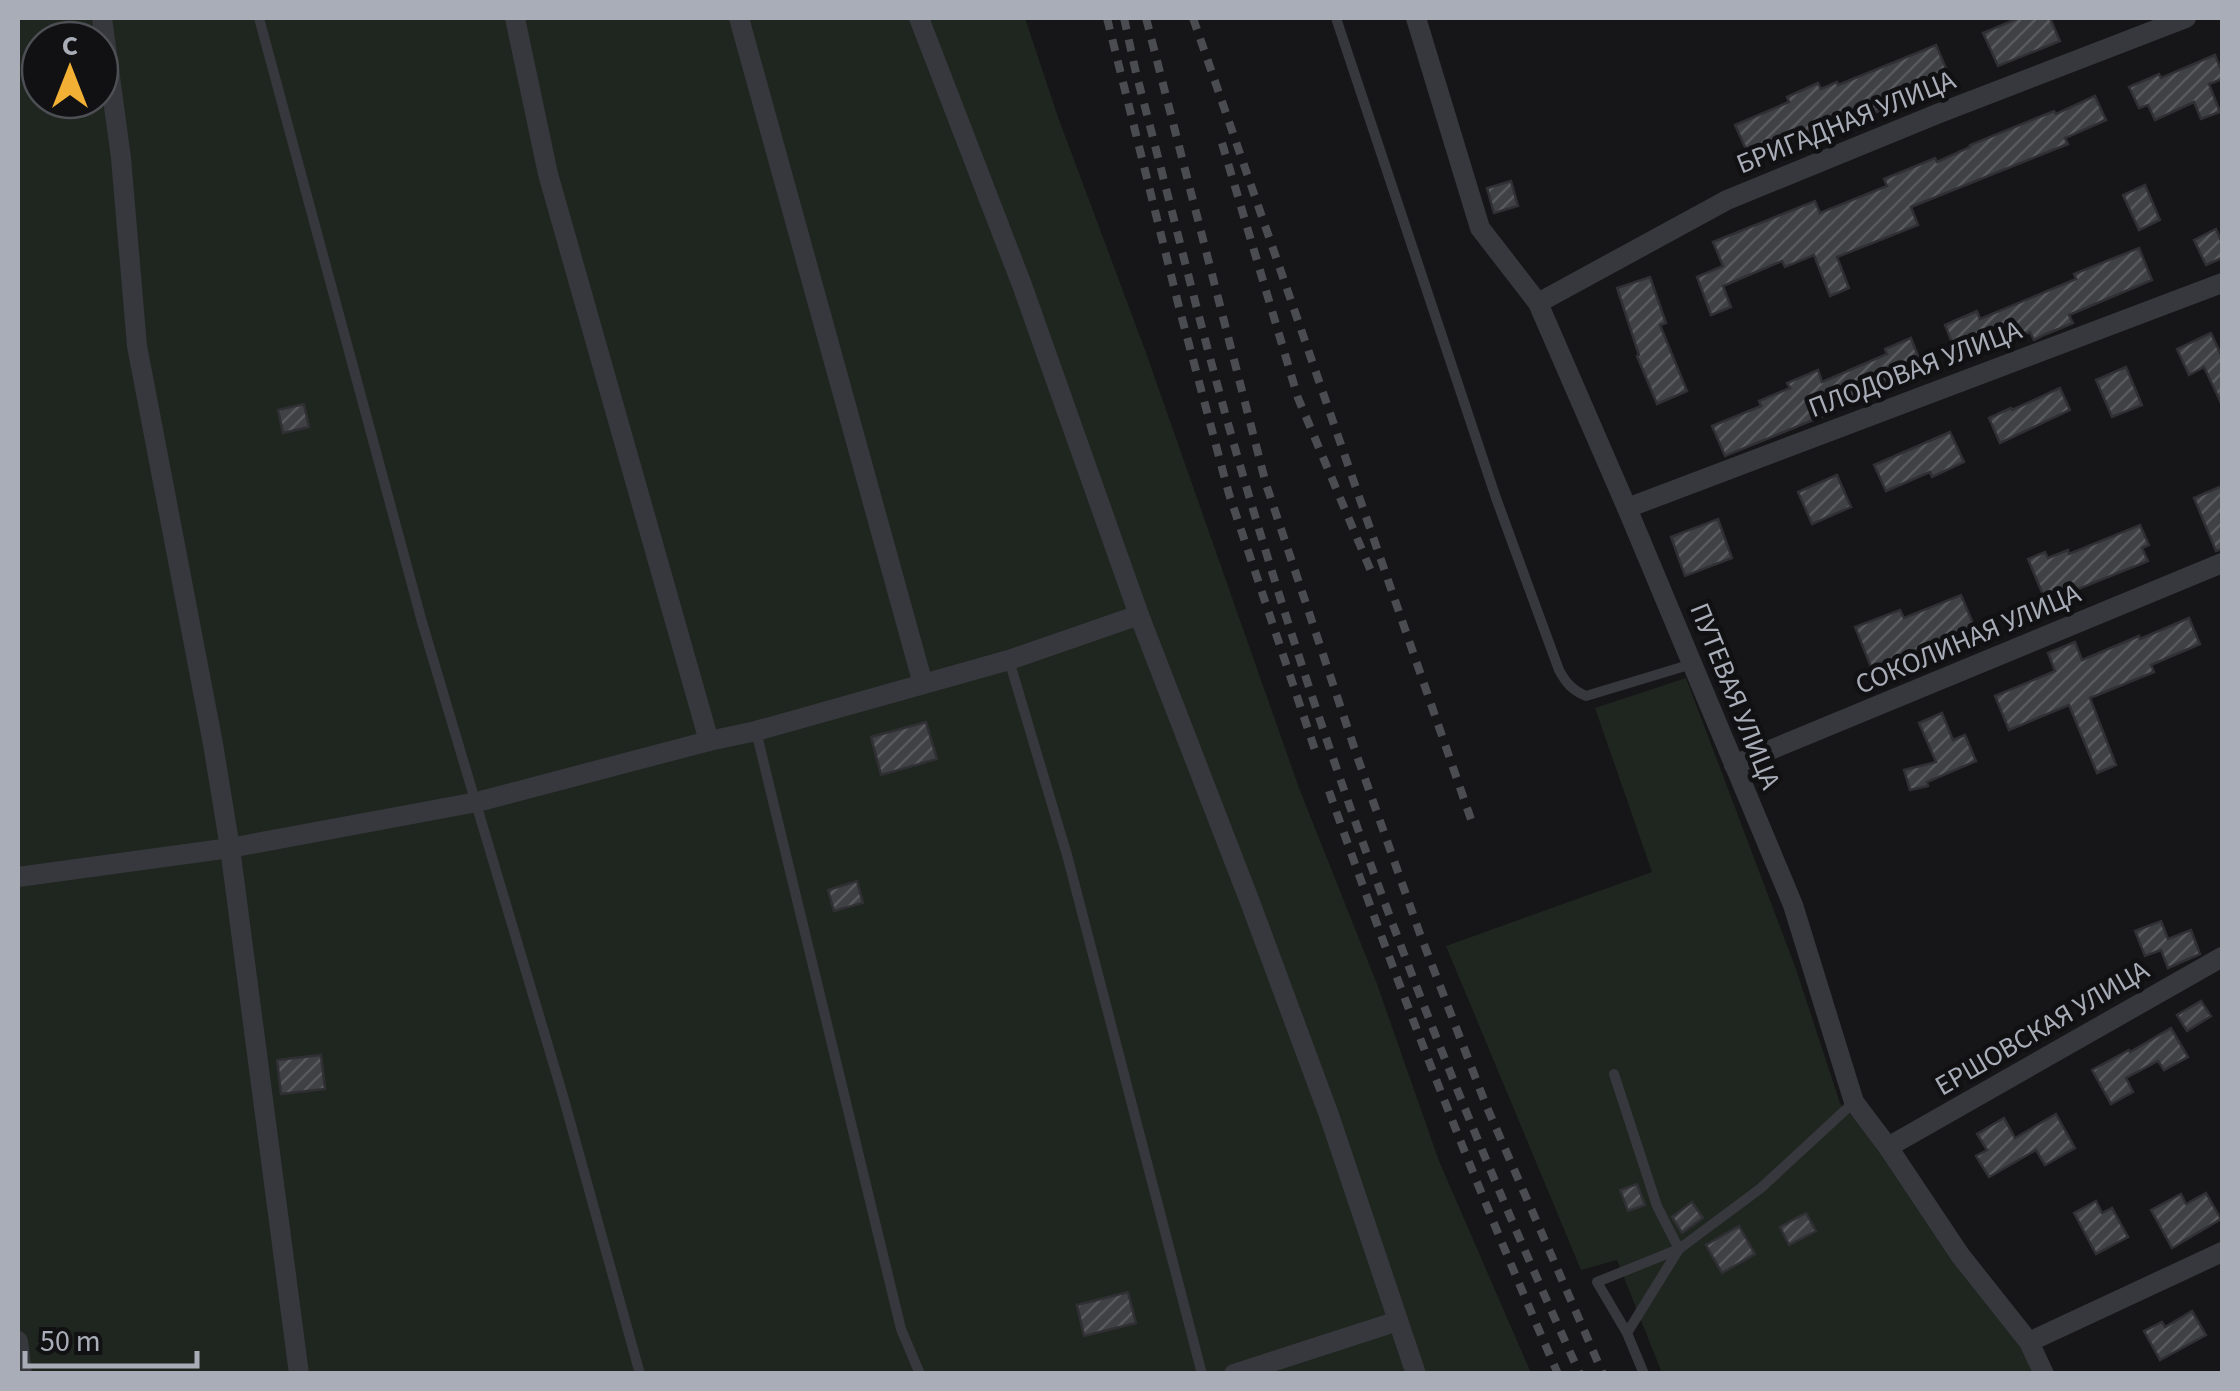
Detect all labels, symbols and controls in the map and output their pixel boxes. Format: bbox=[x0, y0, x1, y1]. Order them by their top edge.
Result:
north arrow bbox=[20, 20, 120, 120]
text: С bbox=[62, 26, 78, 66]
street label: БРИГАДНАЯ УЛИЦА bbox=[1730, 60, 1962, 184]
street label: ПЛОДОВАЯ УЛИЦА bbox=[1803, 310, 2028, 428]
street label: СОКОЛИНАЯ УЛИЦА bbox=[1849, 573, 2088, 705]
street label: ПУТЕВАЯ УЛИЦА bbox=[1679, 597, 1791, 796]
street label: ЕРШОВСКАЯ УЛИЦА bbox=[1927, 950, 2157, 1106]
scale bar bbox=[25, 1306, 198, 1368]
text: 50 m bbox=[40, 1320, 101, 1363]

